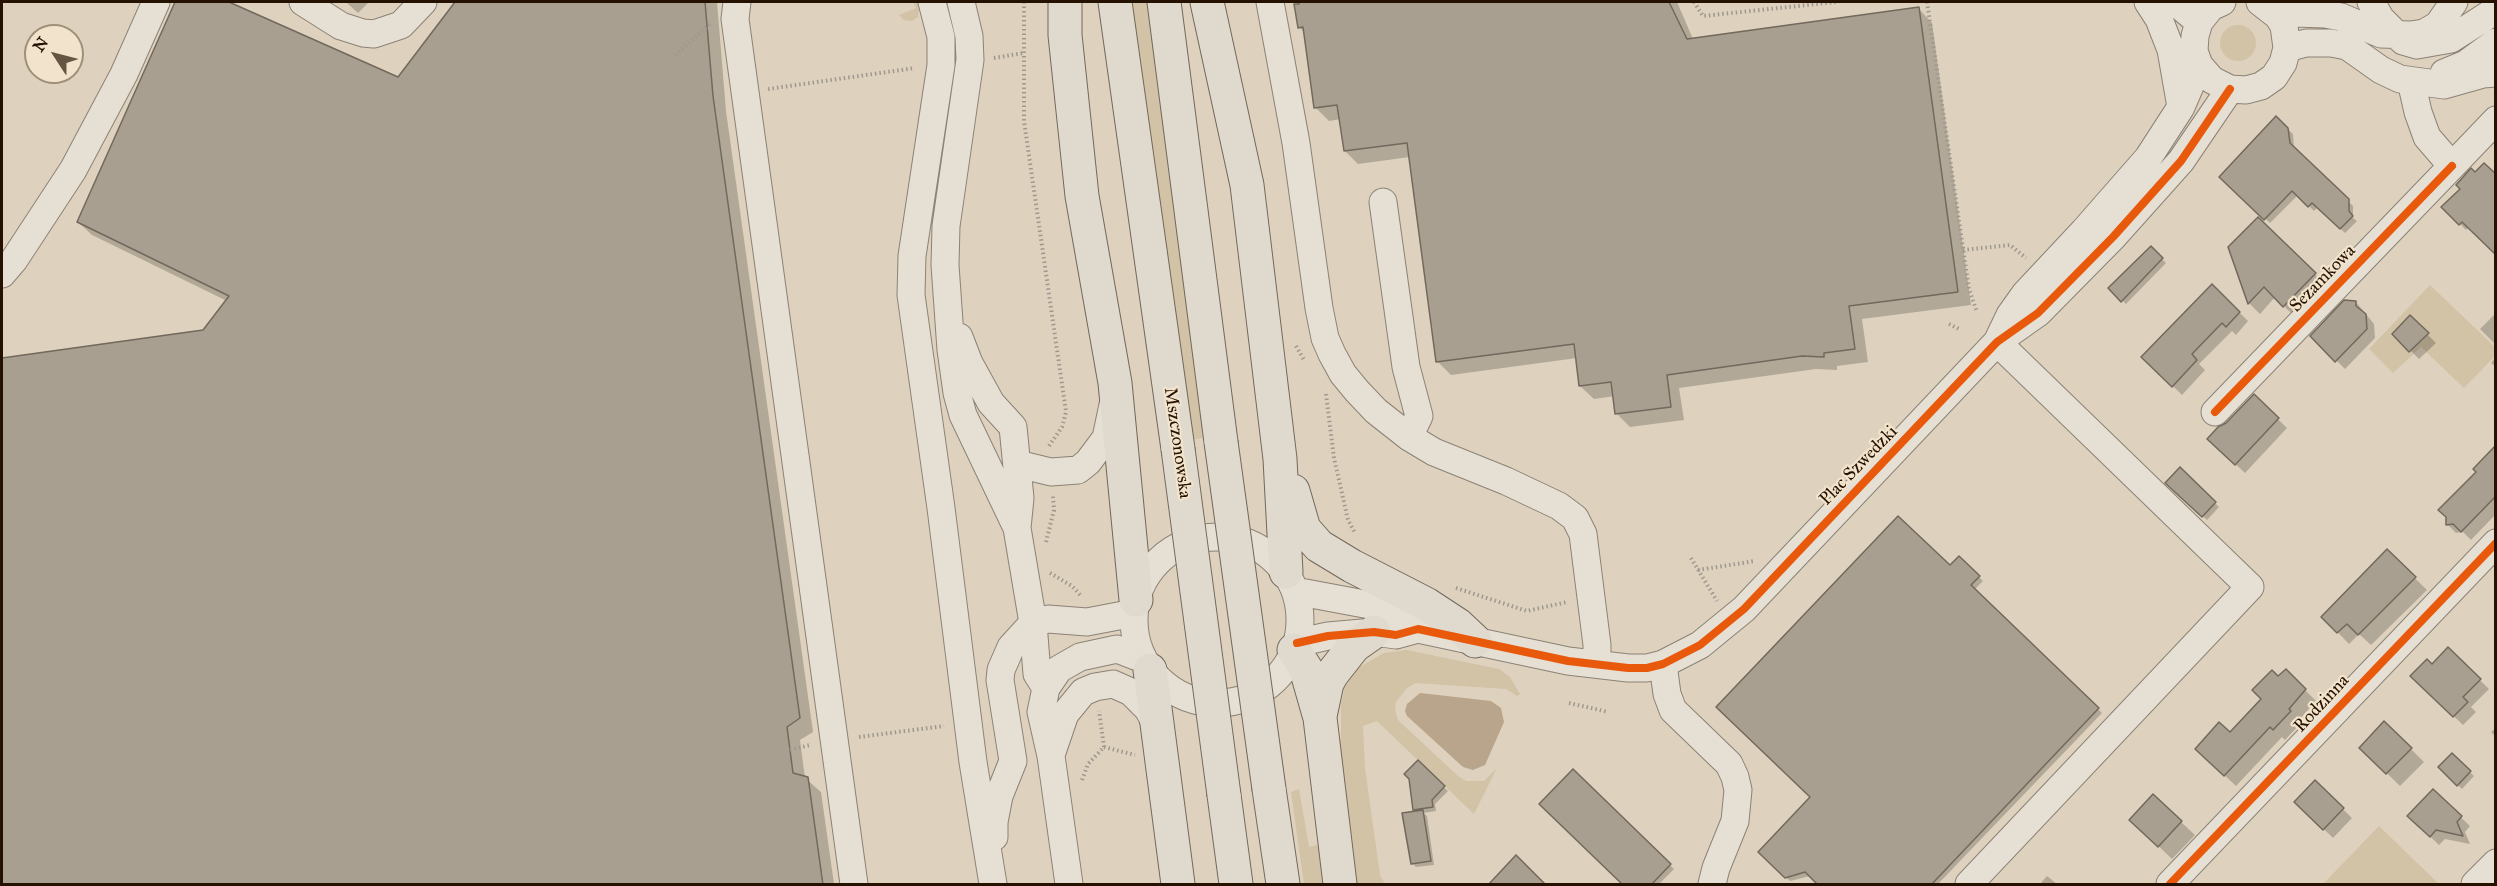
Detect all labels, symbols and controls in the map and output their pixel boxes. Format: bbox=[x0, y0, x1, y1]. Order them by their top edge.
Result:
north arrow bbox=[24, 24, 84, 84]
text: N bbox=[29, 33, 52, 55]
street label: Sezamkowa bbox=[2286, 241, 2360, 317]
street label: Mszczonowska bbox=[1159, 386, 1195, 500]
street label: Plac Szwedzki bbox=[1816, 422, 1902, 510]
street label: Rodzinna bbox=[2290, 671, 2354, 737]

